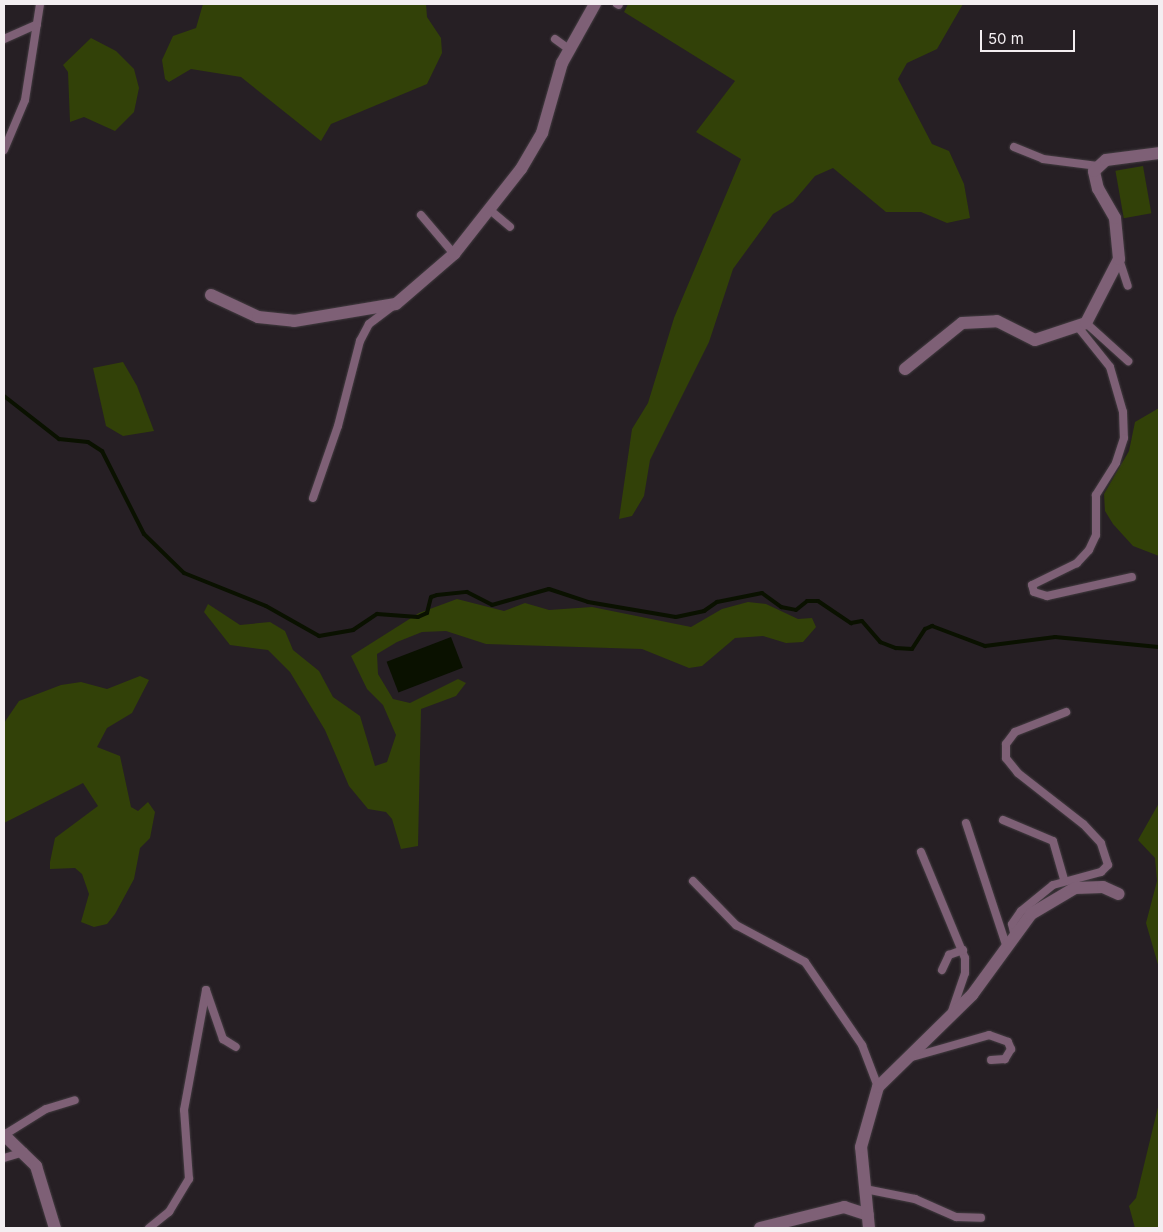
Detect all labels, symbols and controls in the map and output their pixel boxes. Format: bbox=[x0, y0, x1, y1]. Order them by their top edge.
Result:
scale bar bbox=[983, 20, 1078, 52]
text: 50 m bbox=[988, 29, 1024, 48]

